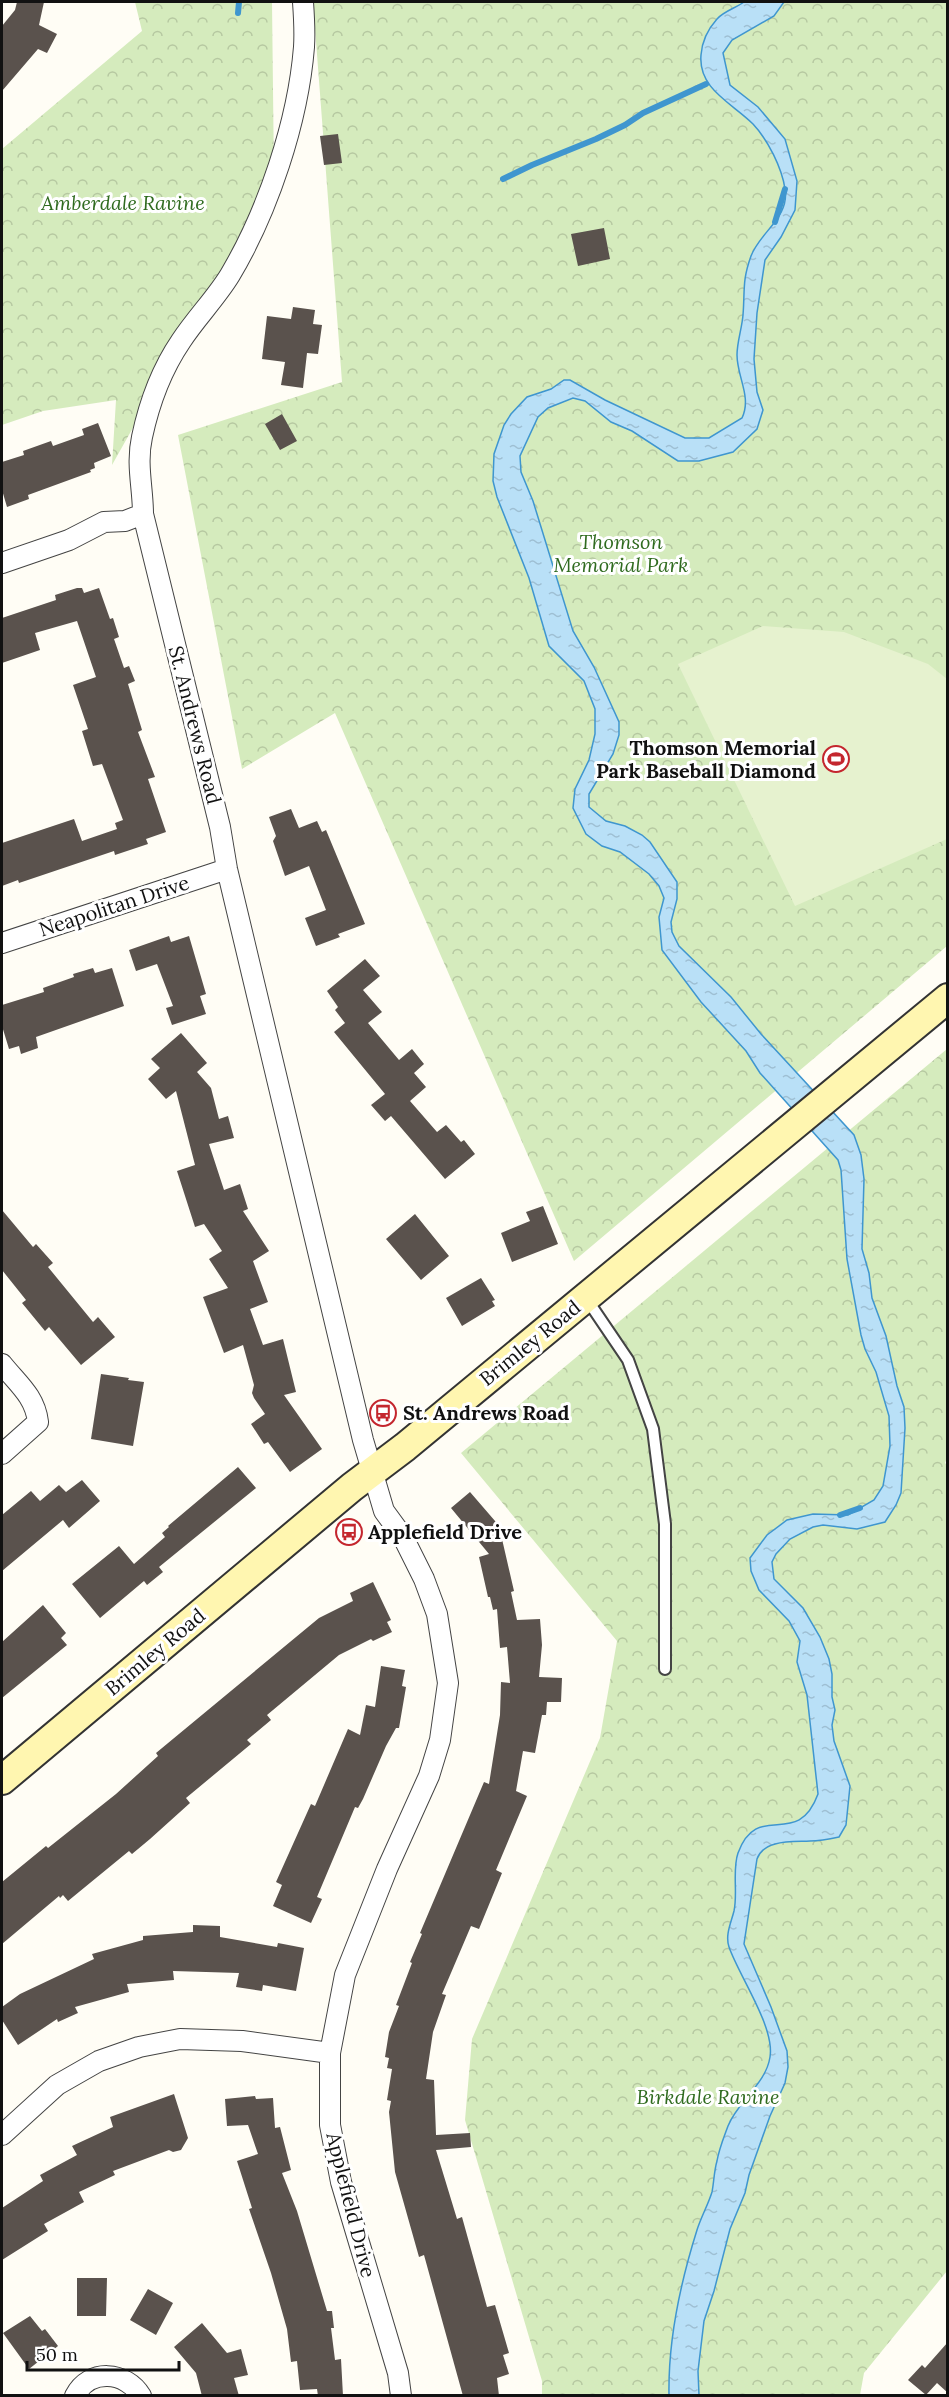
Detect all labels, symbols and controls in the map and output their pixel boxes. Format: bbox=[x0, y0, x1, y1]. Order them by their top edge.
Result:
park label: Amberdale Ravine bbox=[40, 190, 205, 215]
park label: Thomson Memorial Park bbox=[554, 529, 688, 577]
street label: St. Andrews Road bbox=[164, 643, 227, 807]
place label: Thomson Memorial Park Baseball Diamond bbox=[596, 735, 816, 783]
sports icon: Thomson Memorial Park Baseball Diamond bbox=[821, 744, 851, 774]
street label: Neapolitan Drive bbox=[35, 869, 192, 942]
street label: Brimley Road bbox=[474, 1294, 585, 1391]
bus stop icon: St. Andrews Road bbox=[368, 1398, 398, 1428]
place label: St. Andrews Road bbox=[403, 1400, 570, 1425]
bus stop icon: Applefield Drive bbox=[334, 1517, 364, 1547]
place label: Applefield Drive bbox=[368, 1519, 522, 1544]
street label: Brimley Road bbox=[100, 1603, 210, 1701]
park label: Birkdale Ravine bbox=[636, 2084, 780, 2109]
street label: Applefield Drive bbox=[321, 2129, 382, 2280]
scale bar bbox=[27, 2334, 178, 2372]
text: 50 m bbox=[36, 2343, 78, 2366]

